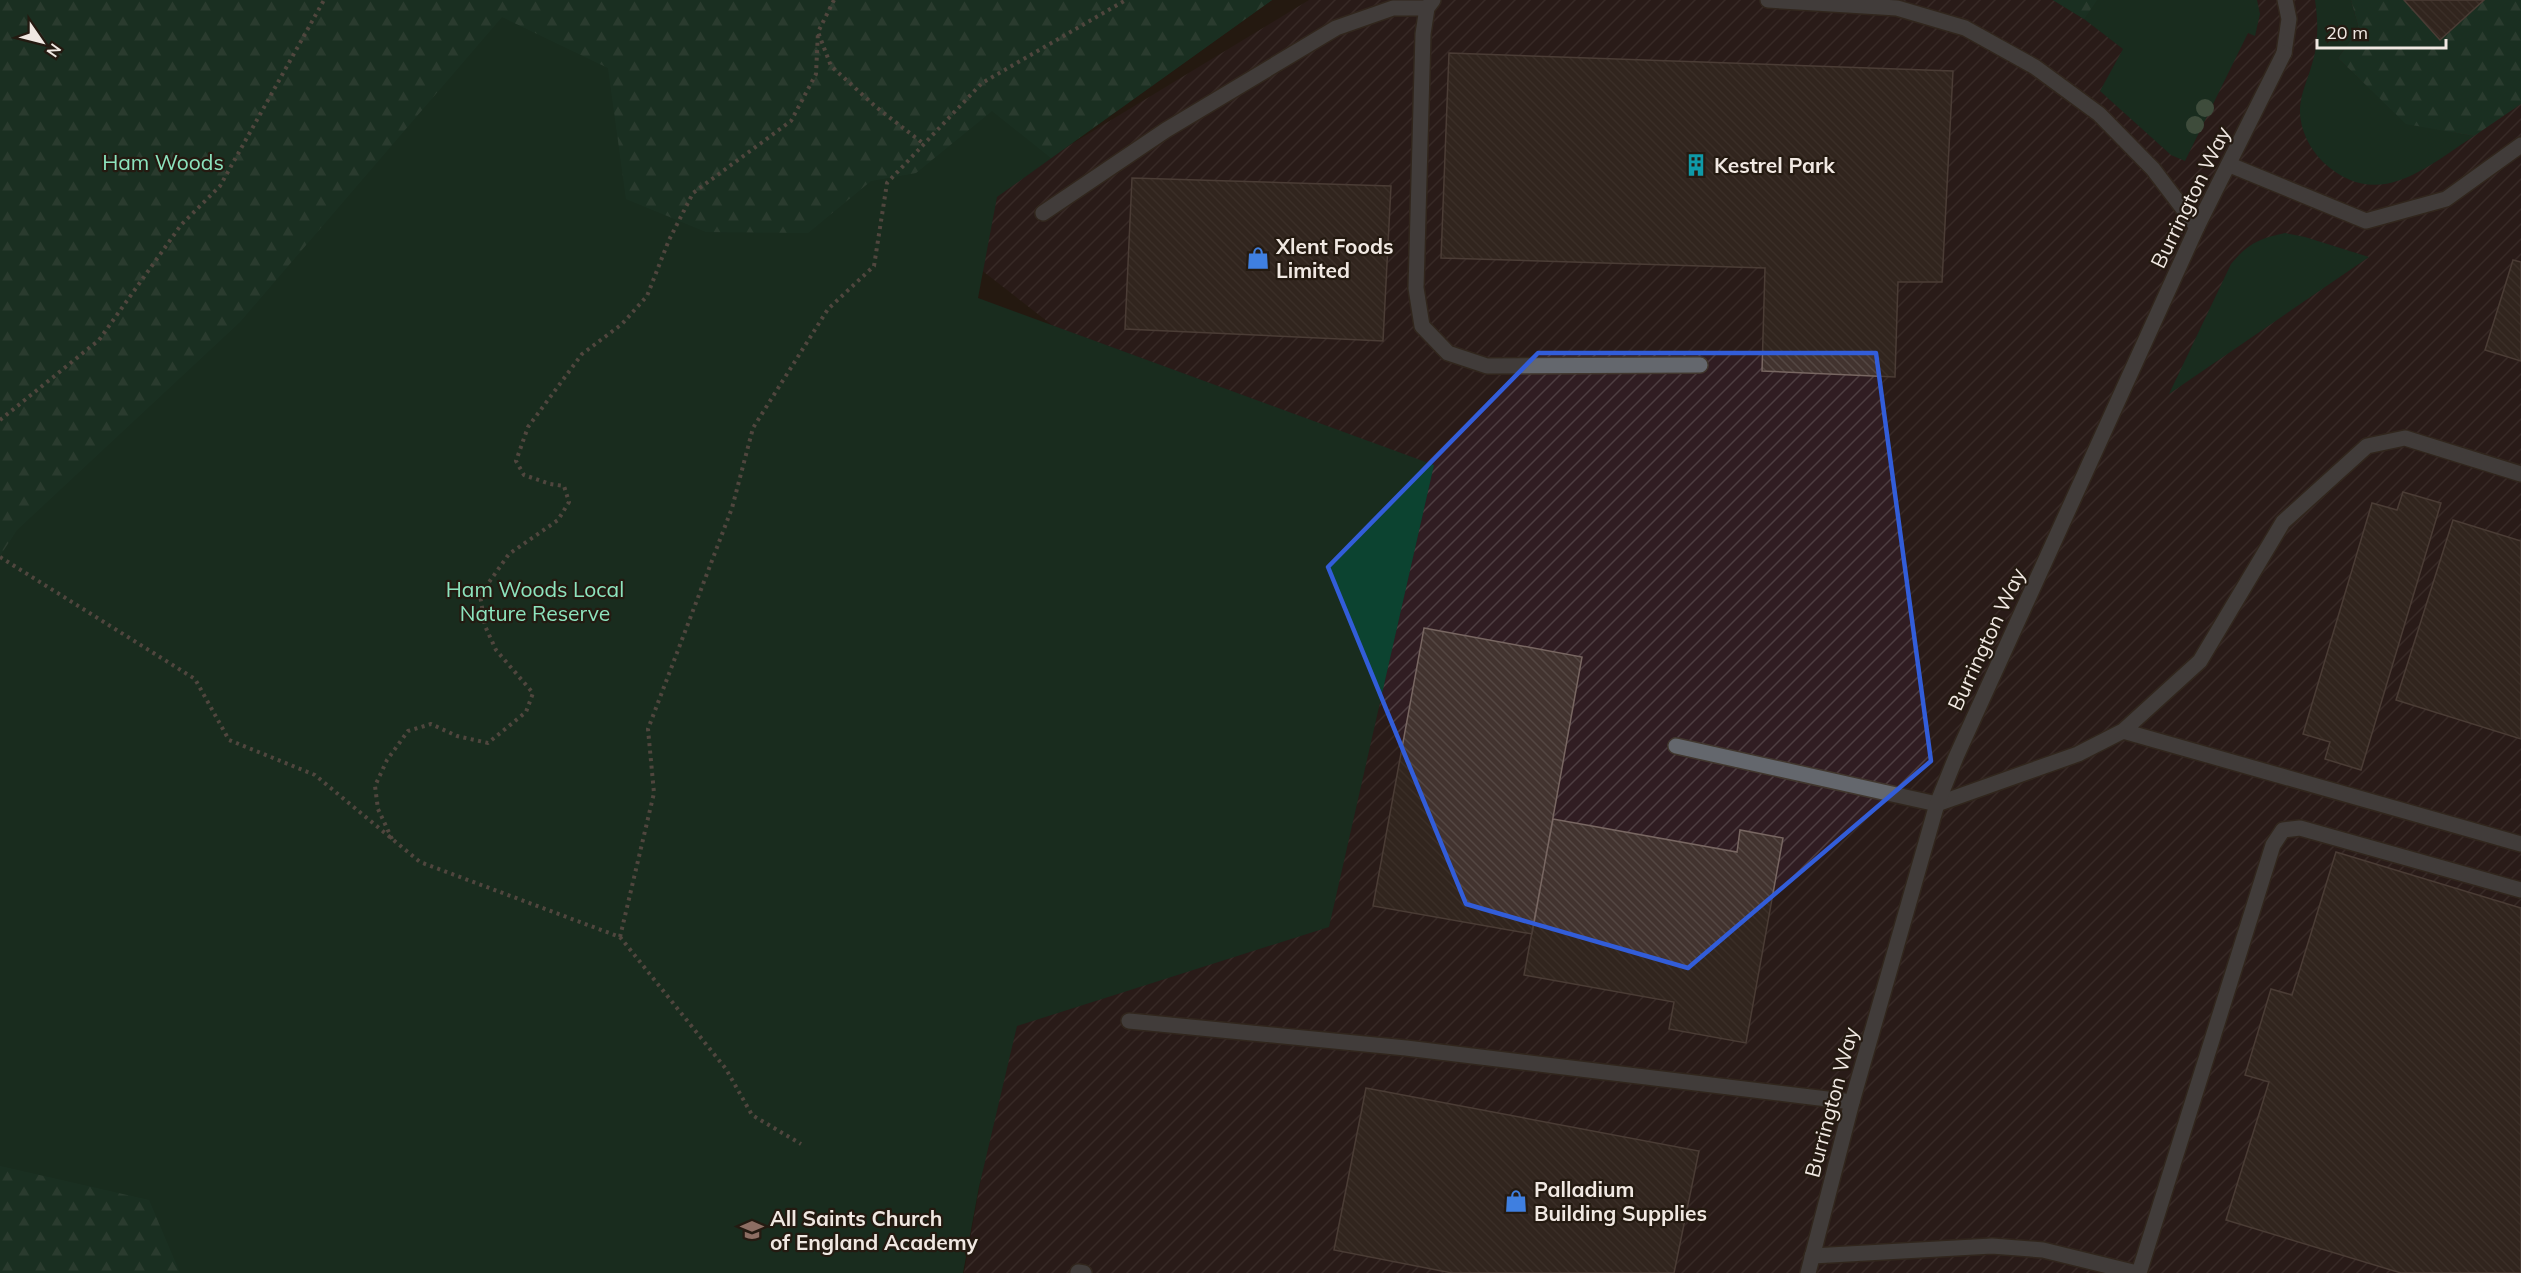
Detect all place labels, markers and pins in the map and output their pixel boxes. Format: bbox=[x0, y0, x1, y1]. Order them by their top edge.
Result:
building icon: Kestrel Park bbox=[1683, 152, 1709, 178]
place label: Kestrel Park bbox=[1714, 152, 1835, 178]
place label: Xlent Foods Limited bbox=[1275, 233, 1394, 283]
shop icon: Xlent Foods Limited bbox=[1245, 245, 1271, 271]
place label: Palladium Building Supplies bbox=[1534, 1176, 1707, 1226]
shop icon: Palladium Building Supplies bbox=[1503, 1188, 1529, 1214]
place label: All Saints Church of England Academy bbox=[770, 1205, 978, 1255]
school or university icon: All Saints Church of England Academy bbox=[739, 1217, 765, 1243]

